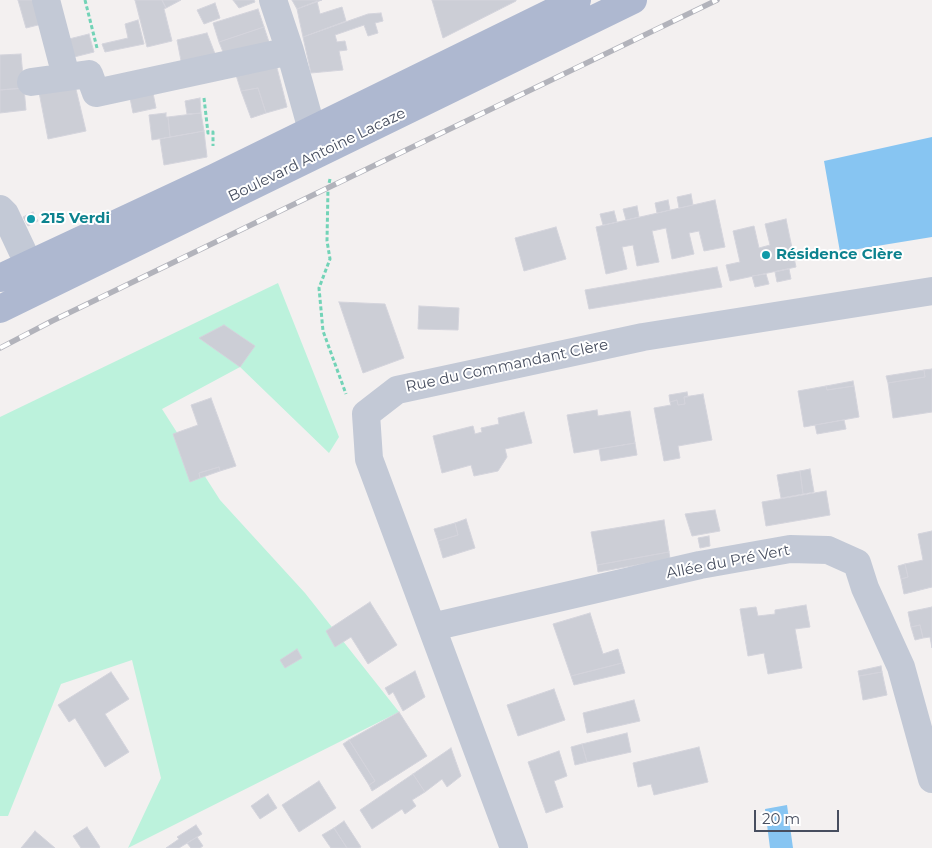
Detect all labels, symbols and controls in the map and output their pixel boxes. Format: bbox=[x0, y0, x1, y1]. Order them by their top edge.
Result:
street label: Boulevard Antoine Lacaze bbox=[225, 104, 409, 206]
place label: 215 Verdi bbox=[41, 210, 110, 228]
marker: 215 Verdi bbox=[25, 213, 37, 225]
place label: Résidence Clère bbox=[776, 246, 902, 264]
marker: Résidence Clère bbox=[760, 249, 772, 261]
street label: Rue du Commandant Clère bbox=[404, 336, 610, 396]
street label: Allée du Pré Vert bbox=[665, 541, 791, 583]
scale bar bbox=[757, 800, 842, 832]
text: 20 m bbox=[762, 809, 800, 828]

